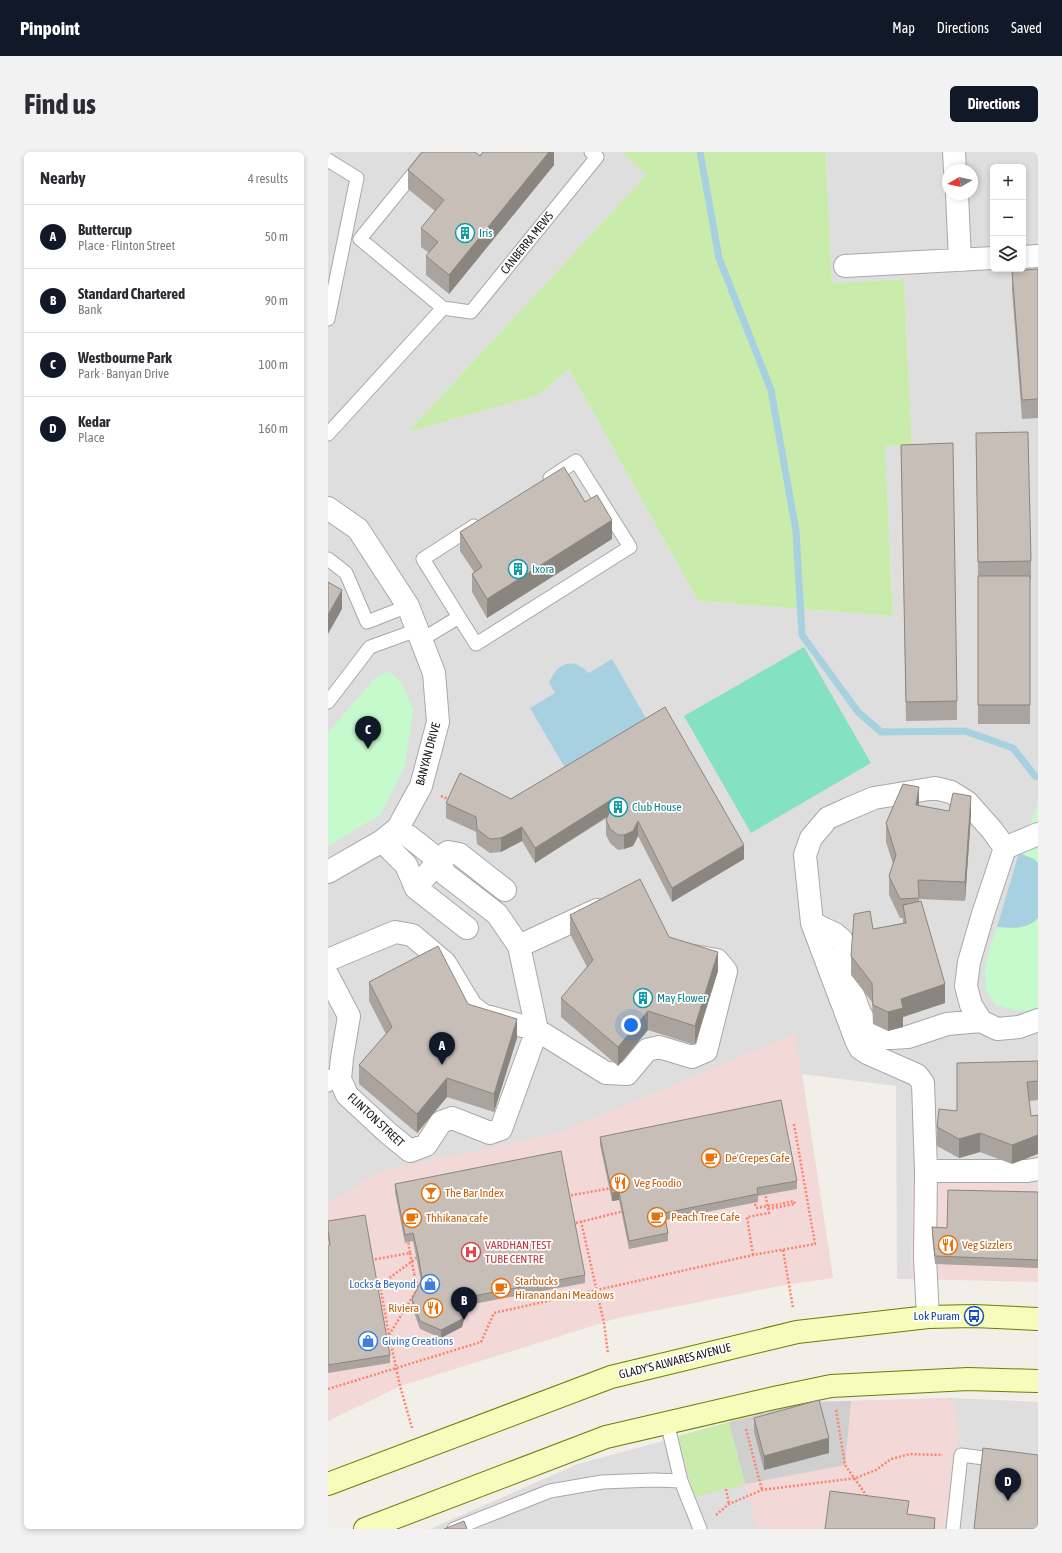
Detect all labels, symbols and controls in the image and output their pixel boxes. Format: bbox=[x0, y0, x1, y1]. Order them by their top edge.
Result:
text: Pinpoint bbox=[20, 17, 80, 39]
text: Map bbox=[892, 20, 915, 36]
text: Directions bbox=[937, 20, 989, 36]
text: Saved bbox=[1011, 20, 1042, 36]
button: Directions bbox=[950, 86, 1038, 122]
text: Find us bbox=[24, 88, 96, 120]
north arrow bbox=[942, 164, 978, 200]
map controls bbox=[990, 164, 1026, 272]
button: + bbox=[990, 164, 1026, 200]
text: Nearby bbox=[40, 168, 86, 188]
text: 4 results bbox=[248, 171, 288, 186]
button: − bbox=[990, 200, 1026, 236]
street label: CANBERRA MEWS bbox=[498, 209, 556, 277]
text: Buttercup bbox=[78, 221, 132, 238]
building icon: Iris bbox=[454, 222, 476, 244]
place label: Iris bbox=[479, 226, 493, 240]
text: A bbox=[50, 229, 56, 244]
text: 50 m bbox=[265, 229, 288, 244]
button: layers bbox=[990, 236, 1026, 272]
text: Place · Flinton Street bbox=[78, 238, 175, 253]
text: Standard Chartered bbox=[78, 285, 185, 302]
text: B bbox=[50, 293, 56, 308]
text: 90 m bbox=[265, 293, 288, 308]
text: Bank bbox=[78, 302, 102, 317]
text: Westbourne Park bbox=[78, 349, 172, 366]
text: C bbox=[50, 357, 56, 372]
text: 100 m bbox=[259, 357, 288, 372]
text: Park · Banyan Drive bbox=[78, 366, 169, 381]
text: Kedar bbox=[78, 413, 110, 430]
text: D bbox=[49, 421, 57, 436]
text: 160 m bbox=[259, 421, 288, 436]
text: Place bbox=[78, 430, 105, 445]
building icon: Ixora bbox=[507, 558, 529, 580]
place label: Ixora bbox=[532, 562, 554, 576]
pin: C bbox=[355, 716, 381, 749]
street label: BANYAN DRIVE bbox=[413, 721, 443, 787]
building icon: Club House bbox=[607, 796, 629, 818]
place label: Club House bbox=[632, 800, 682, 814]
building icon: May Flower bbox=[632, 987, 654, 1009]
place label: May Flower bbox=[657, 991, 707, 1005]
your location bbox=[621, 1015, 641, 1035]
pin: A bbox=[429, 1032, 455, 1065]
street label: FLINTON STREET bbox=[345, 1090, 408, 1150]
cafe icon: De'Crepes Cafe bbox=[700, 1147, 722, 1169]
place label: De'Crepes Cafe bbox=[725, 1151, 790, 1165]
restaurant icon: Veg Foodio bbox=[609, 1172, 631, 1194]
place label: Veg Foodio bbox=[634, 1176, 682, 1190]
bar icon: The Bar Index bbox=[420, 1182, 442, 1204]
place label: The Bar Index bbox=[445, 1186, 504, 1200]
cafe icon: Peach Tree Cafe bbox=[646, 1206, 668, 1228]
cafe icon: Thhikana cafe bbox=[401, 1207, 423, 1229]
place label: Peach Tree Cafe bbox=[671, 1210, 740, 1224]
place label: Thhikana cafe bbox=[426, 1211, 488, 1225]
restaurant icon: Veg Sizzlers bbox=[937, 1234, 959, 1256]
place label: VARDHAN TEST TUBE CENTRE bbox=[485, 1238, 552, 1266]
place label: Veg Sizzlers bbox=[962, 1238, 1013, 1252]
hospital icon: VARDHAN TEST TUBE CENTRE bbox=[460, 1241, 482, 1263]
shop icon: Locks & Beyond bbox=[419, 1273, 441, 1295]
place label: Starbucks Hiranandani Meadows bbox=[515, 1274, 614, 1302]
place label: Locks & Beyond bbox=[349, 1277, 416, 1291]
cafe icon: Starbucks Hiranandani Meadows bbox=[490, 1277, 512, 1299]
pin: B bbox=[451, 1287, 477, 1320]
restaurant icon: Riviera bbox=[422, 1297, 444, 1319]
place label: Riviera bbox=[388, 1301, 419, 1315]
bus stop icon: Lok Puram bbox=[963, 1305, 985, 1327]
place label: Lok Puram bbox=[914, 1309, 960, 1323]
shop icon: Giving Creations bbox=[357, 1330, 379, 1352]
place label: Giving Creations bbox=[382, 1334, 453, 1348]
street label: GLADY'S ALWARES AVENUE bbox=[617, 1340, 733, 1382]
pin: D bbox=[995, 1468, 1021, 1501]

